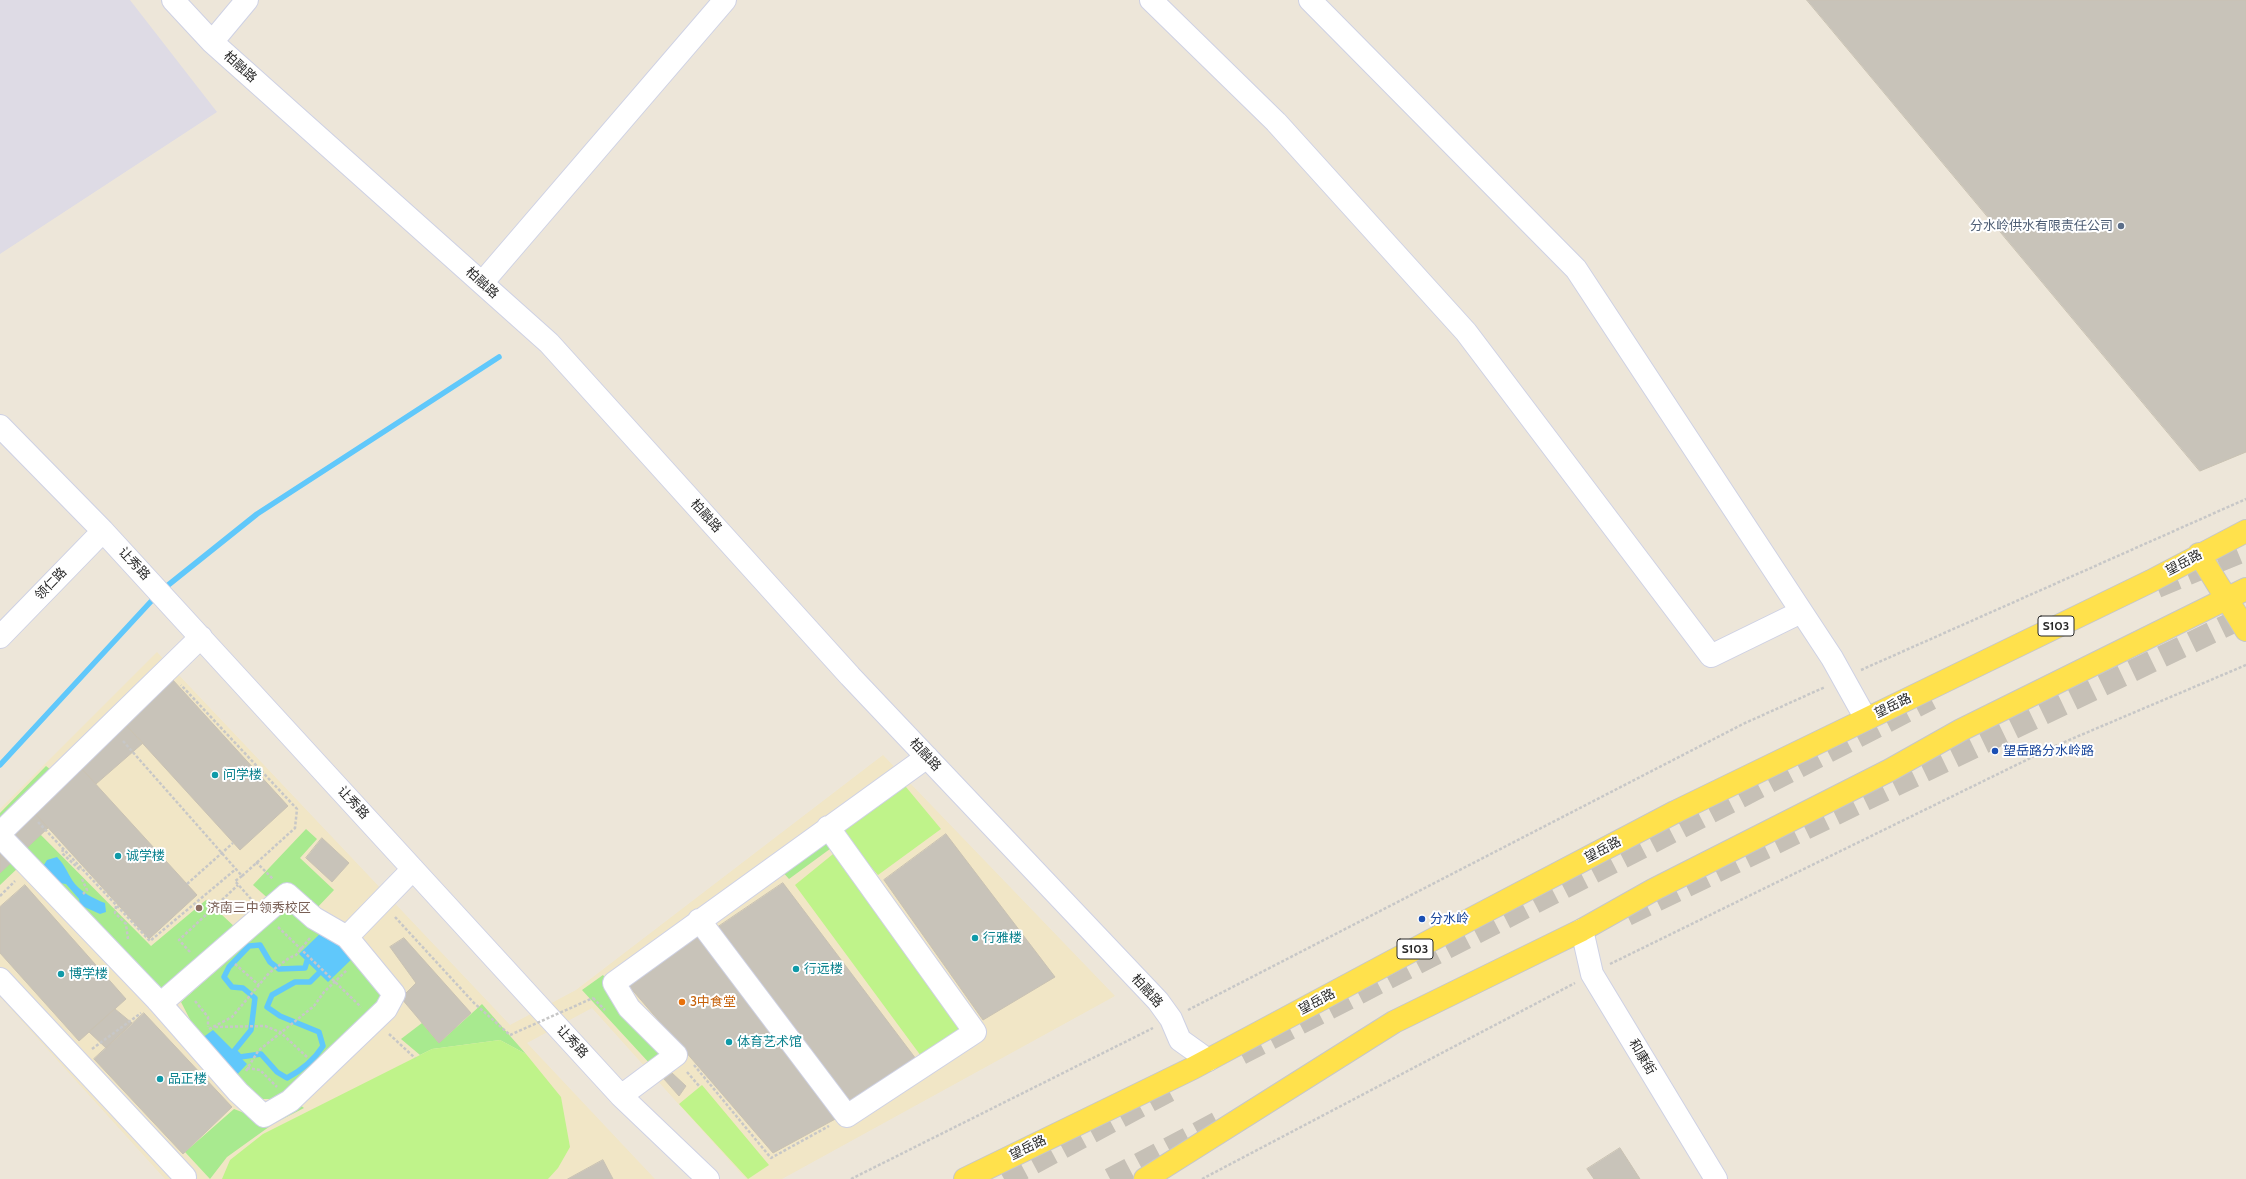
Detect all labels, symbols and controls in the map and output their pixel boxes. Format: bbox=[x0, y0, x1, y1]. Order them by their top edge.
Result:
street label: 柏融路 bbox=[220, 48, 260, 86]
place label: 分水岭供水有限责任公司 bbox=[1970, 218, 2113, 234]
marker: 分水岭供水有限责任公司 bbox=[2116, 221, 2126, 231]
street label: 柏融路 bbox=[462, 264, 502, 302]
street label: 柏融路 bbox=[687, 496, 725, 536]
street label: 让秀路 bbox=[115, 544, 153, 584]
street label: 望岳路 bbox=[2163, 547, 2205, 579]
street label: 领仁路 bbox=[32, 565, 70, 603]
road number: S103 bbox=[2038, 616, 2074, 636]
street label: 望岳路 bbox=[1872, 690, 1914, 722]
street label: 柏融路 bbox=[906, 735, 944, 775]
place label: 望岳路分水岭路 bbox=[2003, 743, 2094, 759]
marker: 望岳路分水岭路 bbox=[1990, 746, 2000, 756]
place label: 问学楼 bbox=[223, 767, 262, 783]
marker: 问学楼 bbox=[210, 770, 220, 780]
street label: 让秀路 bbox=[334, 783, 372, 823]
street label: 望岳路 bbox=[1582, 834, 1624, 866]
place label: 诚学楼 bbox=[126, 848, 165, 864]
marker: 诚学楼 bbox=[113, 851, 123, 861]
place label: 济南三中领秀校区 bbox=[207, 900, 311, 916]
marker: 济南三中领秀校区 bbox=[194, 903, 204, 913]
place label: 分水岭 bbox=[1430, 911, 1469, 927]
marker: 分水岭 bbox=[1417, 914, 1427, 924]
place label: 行雅楼 bbox=[983, 930, 1022, 946]
marker: 行雅楼 bbox=[970, 933, 980, 943]
road number: S103 bbox=[1397, 939, 1433, 959]
place label: 行远楼 bbox=[804, 961, 843, 977]
marker: 行远楼 bbox=[791, 964, 801, 974]
place label: 博学楼 bbox=[69, 966, 108, 982]
marker: 博学楼 bbox=[56, 969, 66, 979]
street label: 柏融路 bbox=[1128, 971, 1166, 1011]
street label: 望岳路 bbox=[1296, 986, 1338, 1018]
place label: 3中食堂 bbox=[690, 994, 736, 1010]
marker: 3中食堂 bbox=[677, 997, 687, 1007]
street label: 让秀路 bbox=[553, 1022, 591, 1062]
place label: 体育艺术馆 bbox=[737, 1034, 802, 1050]
street label: 和康街 bbox=[1625, 1036, 1659, 1078]
marker: 体育艺术馆 bbox=[724, 1037, 734, 1047]
place label: 品正楼 bbox=[168, 1071, 207, 1087]
marker: 品正楼 bbox=[155, 1074, 165, 1084]
street label: 望岳路 bbox=[1007, 1132, 1049, 1164]

